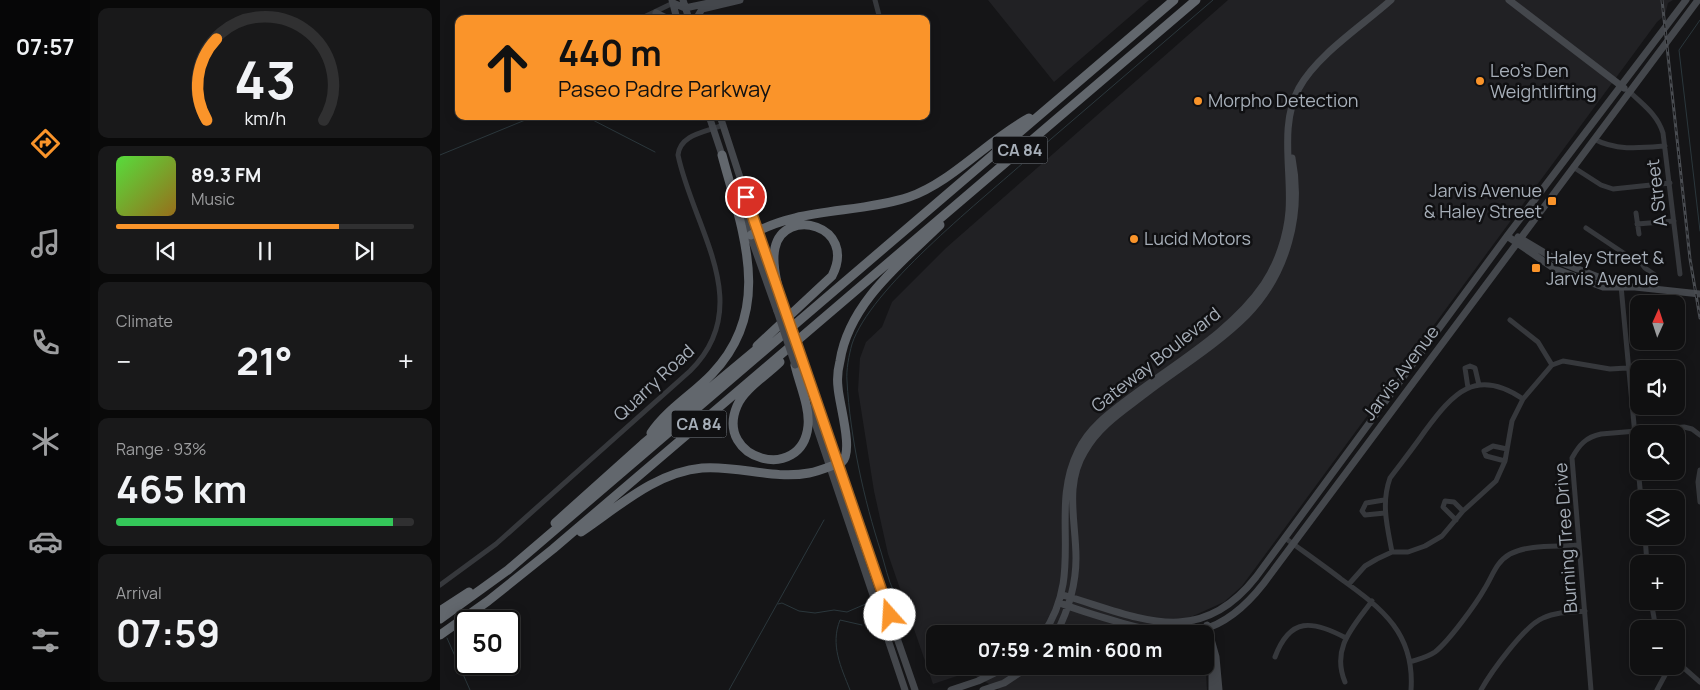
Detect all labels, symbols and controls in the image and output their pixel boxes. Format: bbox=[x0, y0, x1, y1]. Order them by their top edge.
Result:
text: 440 m bbox=[558, 29, 662, 77]
text: 07:57 bbox=[16, 32, 74, 62]
icon: ahead bbox=[475, 35, 540, 100]
text: 43 bbox=[234, 44, 296, 115]
place label: Leo's Den Weightlifting bbox=[1490, 58, 1597, 103]
text: Paseo Padre Parkway bbox=[558, 74, 771, 104]
marker: Leo's Den Weightlifting bbox=[1474, 75, 1486, 87]
place label: Morpho Detection bbox=[1208, 88, 1359, 112]
marker: Morpho Detection bbox=[1192, 95, 1204, 107]
text: km/h bbox=[244, 106, 286, 130]
icon: directions bbox=[28, 126, 63, 161]
road number: CA 84 bbox=[992, 136, 1048, 164]
street label: A Street bbox=[1640, 158, 1672, 228]
text: 89.3 FM bbox=[191, 162, 261, 188]
pin bbox=[725, 176, 767, 218]
place label: Jarvis Avenue & Haley Street bbox=[1424, 178, 1542, 223]
icon: arrive bbox=[732, 183, 760, 211]
text: Music bbox=[191, 188, 235, 210]
marker: Jarvis Avenue & Haley Street bbox=[1546, 195, 1558, 207]
icon: music bbox=[28, 226, 63, 261]
place label: Lucid Motors bbox=[1144, 226, 1251, 250]
marker: Lucid Motors bbox=[1128, 233, 1140, 245]
icon: previous bbox=[152, 237, 180, 265]
icon: pause bbox=[251, 237, 279, 265]
icon: next bbox=[350, 237, 378, 265]
place label: Haley Street & Jarvis Avenue bbox=[1546, 245, 1664, 290]
marker: Haley Street & Jarvis Avenue bbox=[1530, 262, 1542, 274]
north arrow bbox=[1630, 295, 1685, 350]
map controls bbox=[1630, 295, 1685, 675]
street label: Gateway Boulevard bbox=[1086, 301, 1225, 417]
text: Climate bbox=[116, 310, 173, 332]
street label: Jarvis Avenue bbox=[1357, 320, 1444, 425]
icon: phone bbox=[28, 325, 63, 360]
text: 21° bbox=[236, 334, 293, 386]
street label: Quarry Road bbox=[608, 339, 699, 426]
text: − bbox=[116, 342, 131, 380]
text: + bbox=[398, 342, 414, 380]
button: sound bbox=[1630, 360, 1685, 415]
road number: CA 84 bbox=[672, 410, 726, 438]
icon: climate bbox=[28, 424, 63, 459]
button: search bbox=[1630, 425, 1685, 480]
text: Range · 93% bbox=[116, 438, 207, 460]
text: 465 km bbox=[116, 462, 247, 514]
street label: Burning Tree Drive bbox=[1548, 462, 1582, 614]
button: layers bbox=[1630, 490, 1685, 545]
icon: car bbox=[28, 524, 63, 559]
button: + bbox=[1630, 555, 1685, 610]
text: Arrival bbox=[116, 582, 162, 604]
position arrow bbox=[863, 588, 915, 640]
text: 07:59 bbox=[116, 606, 220, 658]
speed limit sign: 50 bbox=[455, 610, 520, 675]
button: − bbox=[1630, 620, 1685, 675]
icon: filters bbox=[28, 623, 63, 658]
text: 07:59 · 2 min · 600 m bbox=[978, 637, 1162, 663]

